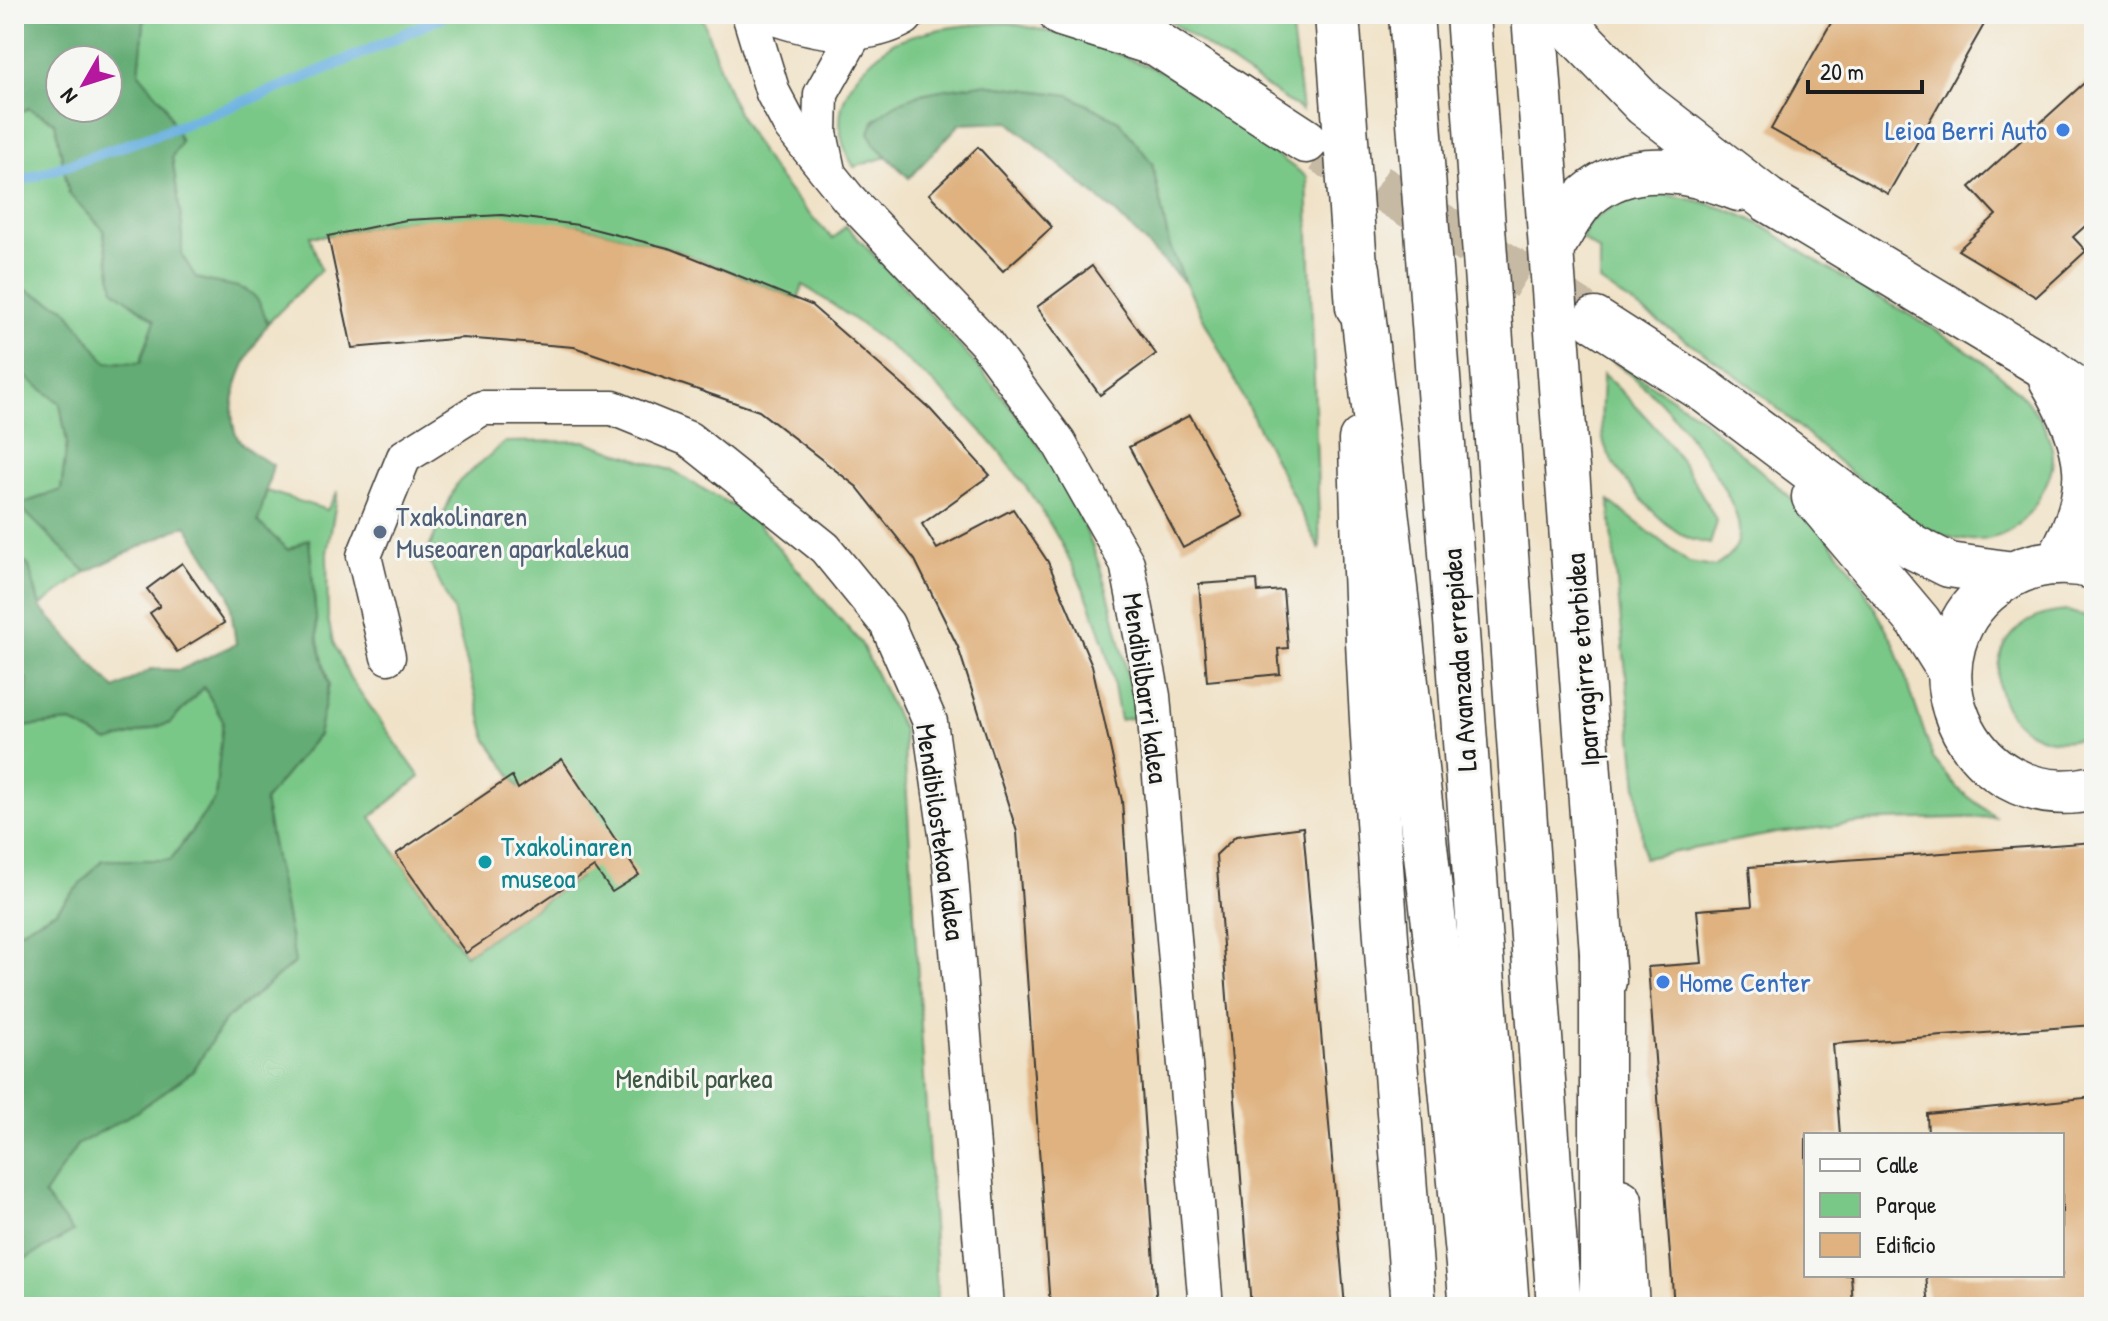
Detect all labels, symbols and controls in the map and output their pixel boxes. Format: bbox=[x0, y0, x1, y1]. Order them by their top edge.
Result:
north arrow bbox=[44, 44, 124, 124]
scale bar bbox=[1808, 44, 1922, 94]
text: 20 m bbox=[1820, 55, 1864, 87]
text: N bbox=[53, 82, 84, 111]
place label: Leioa Berri Auto bbox=[1885, 111, 2047, 149]
marker: Leioa Berri Auto bbox=[2054, 121, 2072, 139]
place label: Txakolinaren Museoaren aparkalekua bbox=[396, 497, 629, 567]
marker: Txakolinaren Museoaren aparkalekua bbox=[371, 523, 389, 541]
street label: La Avanzada errepidea bbox=[1432, 548, 1486, 772]
street label: Iparragirre etorbidea bbox=[1556, 552, 1608, 768]
street label: Mendibilbarri kalea bbox=[1114, 590, 1178, 786]
street label: Mendibilostekoa kalea bbox=[907, 721, 975, 943]
place label: Txakolinaren museoa bbox=[501, 827, 632, 897]
marker: Txakolinaren museoa bbox=[476, 853, 494, 871]
place label: Home Center bbox=[1679, 963, 1811, 1001]
marker: Home Center bbox=[1654, 973, 1672, 991]
park label: Mendibil parkea bbox=[616, 1059, 772, 1097]
legend bbox=[1804, 1133, 2064, 1277]
text: Calle bbox=[1876, 1148, 1919, 1180]
text: Parque bbox=[1876, 1188, 1937, 1220]
text: Edificio bbox=[1876, 1228, 1936, 1260]

